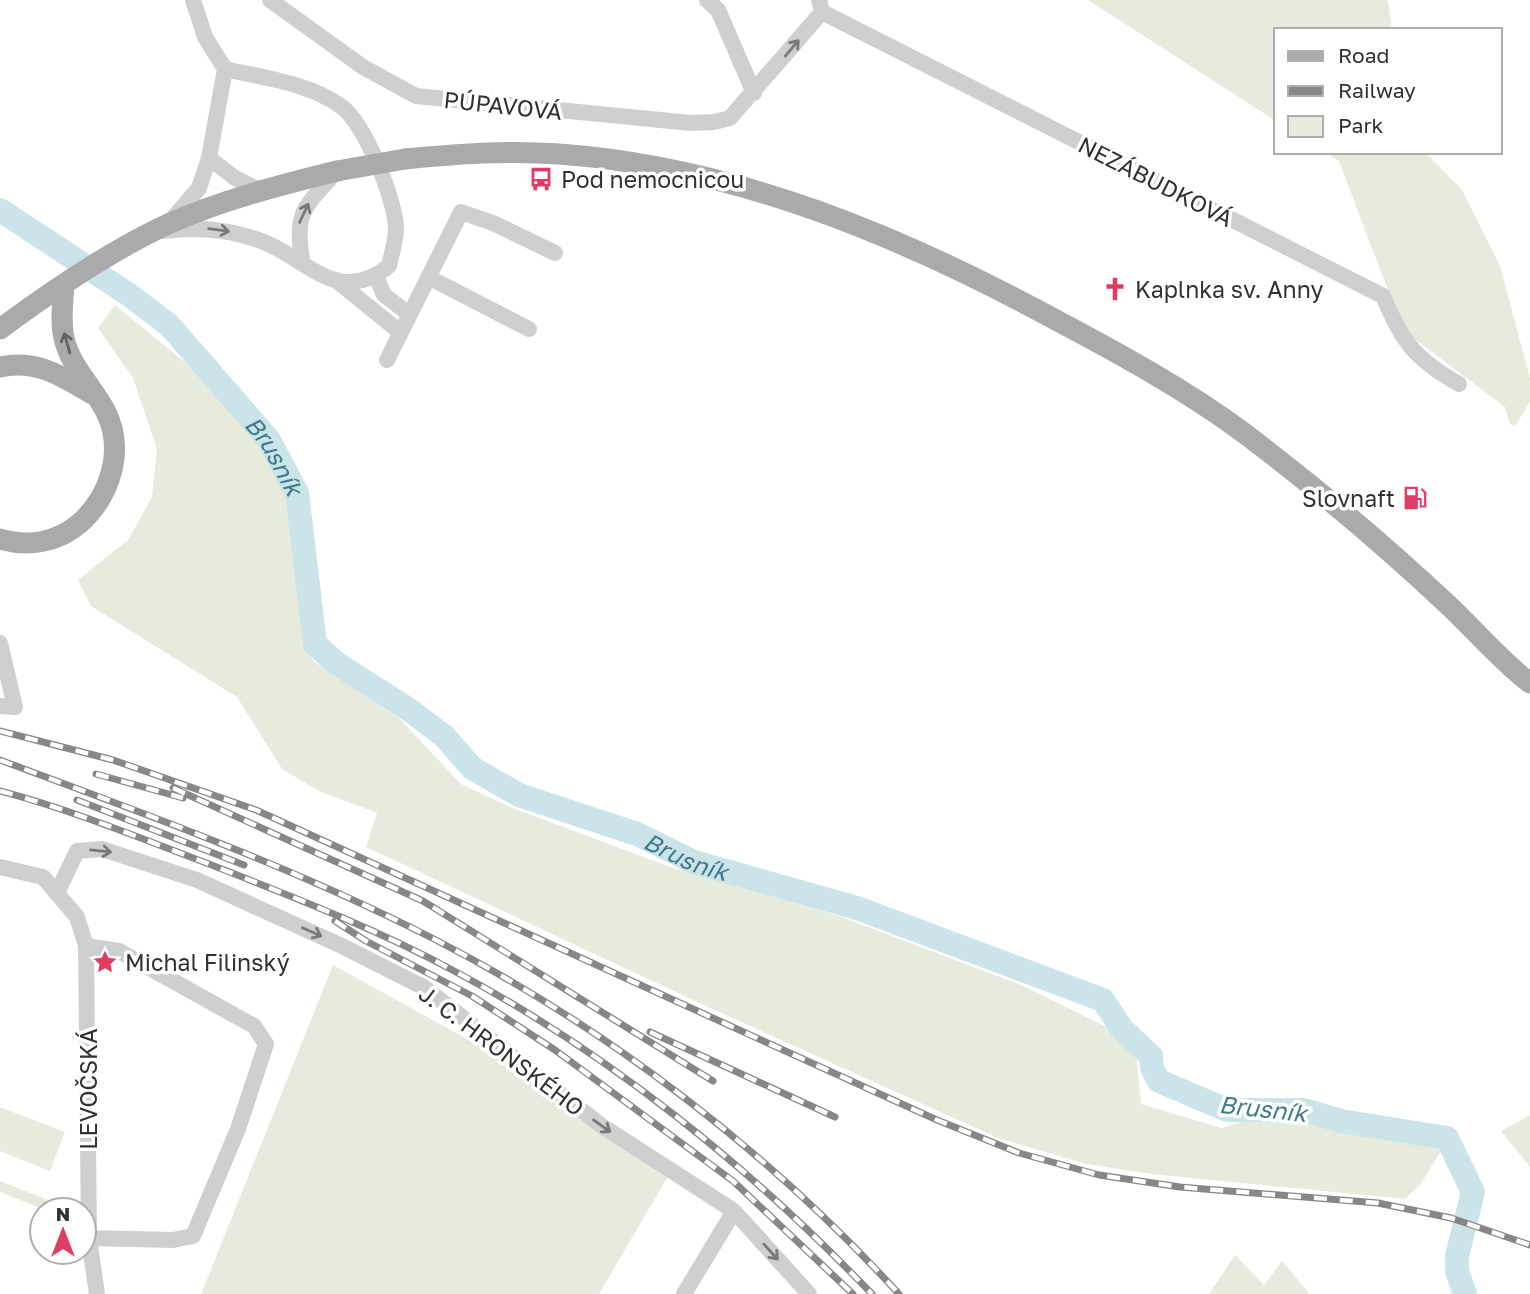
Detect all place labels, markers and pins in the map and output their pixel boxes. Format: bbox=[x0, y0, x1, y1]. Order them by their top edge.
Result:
bus stop icon: Pod nemocnicou bbox=[527, 165, 555, 193]
place label: Pod nemocnicou bbox=[561, 165, 744, 193]
church icon: Kaplnka sv. Anny bbox=[1101, 275, 1129, 303]
place label: Kaplnka sv. Anny bbox=[1135, 275, 1323, 303]
place label: Slovnaft bbox=[1302, 484, 1395, 512]
fuel station icon: Slovnaft bbox=[1401, 484, 1429, 512]
place icon: Michal Filinský bbox=[91, 948, 119, 976]
place label: Michal Filinský bbox=[125, 948, 290, 976]

